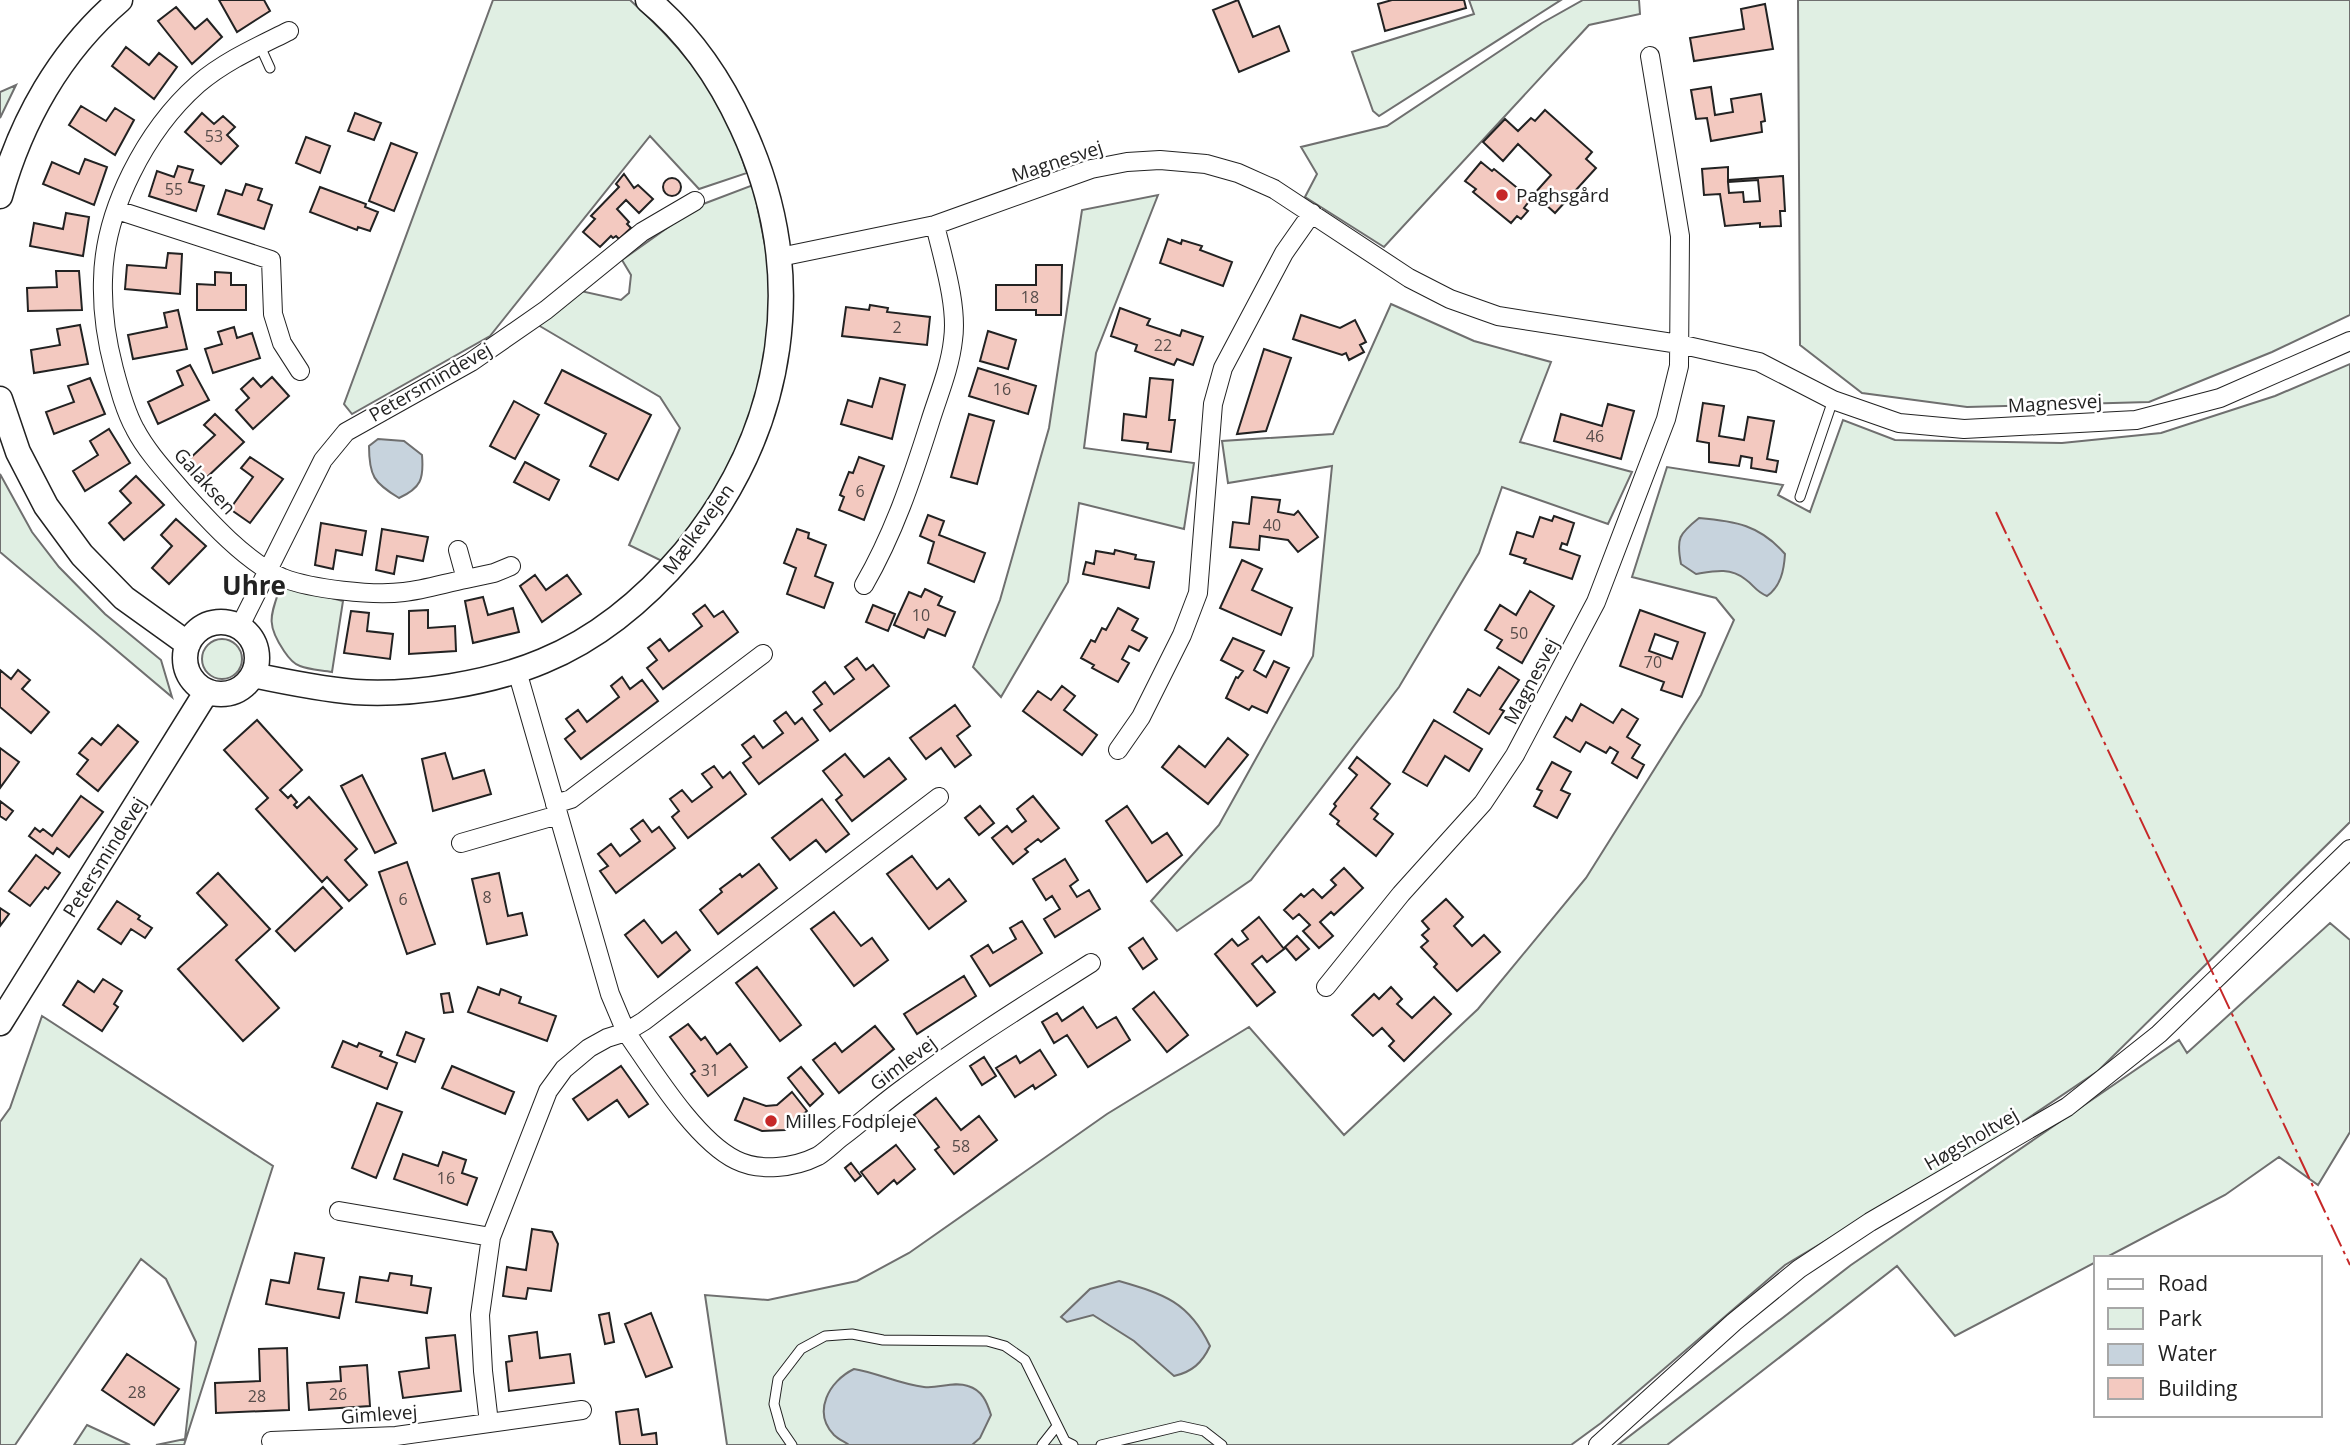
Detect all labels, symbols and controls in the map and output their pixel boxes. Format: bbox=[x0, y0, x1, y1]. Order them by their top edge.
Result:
house number: 53 bbox=[205, 125, 223, 147]
street label: Magnesvej bbox=[1008, 134, 1106, 188]
house number: 55 bbox=[165, 178, 183, 200]
place label: Paghsgård bbox=[1516, 182, 1609, 208]
marker: Paghsgård bbox=[1494, 187, 1510, 203]
house number: 18 bbox=[1021, 286, 1039, 308]
house number: 2 bbox=[892, 316, 902, 338]
house number: 22 bbox=[1154, 334, 1172, 356]
street label: Petersmindevej bbox=[364, 336, 496, 428]
house number: 16 bbox=[993, 378, 1011, 400]
street label: Magnesvej bbox=[2007, 388, 2103, 418]
house number: 46 bbox=[1586, 425, 1604, 447]
street label: Galaksen bbox=[168, 442, 242, 520]
street label: Mælkevejen bbox=[656, 478, 740, 580]
house number: 6 bbox=[855, 480, 865, 502]
house number: 40 bbox=[1263, 514, 1281, 536]
district label: Uhre bbox=[222, 567, 286, 603]
house number: 10 bbox=[912, 604, 930, 626]
house number: 50 bbox=[1510, 622, 1528, 644]
street label: Magnesvej bbox=[1497, 633, 1565, 729]
house number: 70 bbox=[1644, 651, 1662, 673]
street label: Petersmindevej bbox=[57, 792, 151, 922]
house number: 8 bbox=[482, 886, 492, 908]
house number: 6 bbox=[398, 888, 408, 910]
street label: Gimlevej bbox=[865, 1030, 941, 1096]
house number: 31 bbox=[701, 1059, 719, 1081]
street label: Høgsholtvej bbox=[1919, 1102, 2023, 1176]
place label: Milles Fodpleje bbox=[785, 1108, 917, 1134]
marker: Milles Fodpleje bbox=[763, 1113, 779, 1129]
house number: 58 bbox=[952, 1135, 970, 1157]
house number: 16 bbox=[437, 1167, 455, 1189]
legend bbox=[2094, 1256, 2322, 1417]
text: Road bbox=[2158, 1269, 2208, 1297]
text: Park bbox=[2158, 1304, 2202, 1332]
text: Water bbox=[2158, 1339, 2217, 1367]
text: Building bbox=[2158, 1374, 2237, 1402]
house number: 28 bbox=[128, 1381, 146, 1403]
house number: 26 bbox=[329, 1383, 347, 1405]
house number: 28 bbox=[248, 1385, 266, 1407]
street label: Gimlevej bbox=[340, 1398, 418, 1430]

